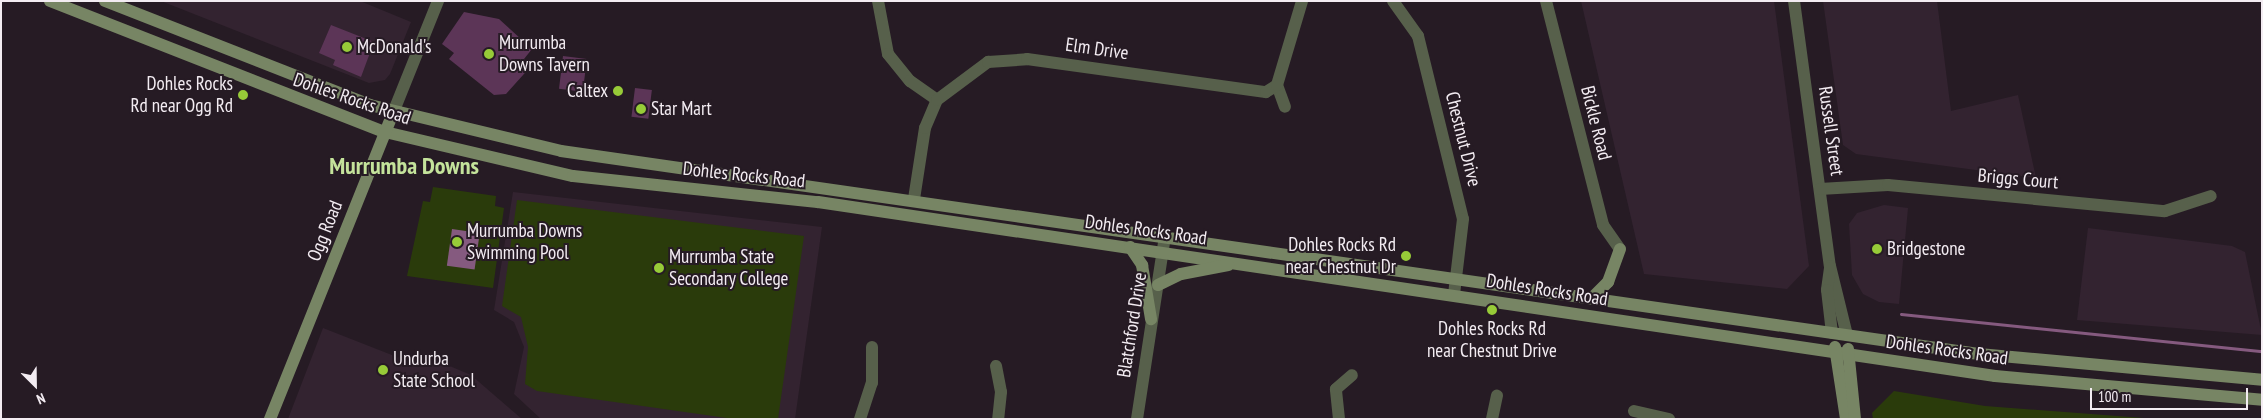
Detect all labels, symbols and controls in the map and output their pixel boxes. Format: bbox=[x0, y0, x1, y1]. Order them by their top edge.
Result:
place label: Murrumba Downs Tavern bbox=[499, 32, 590, 76]
street label: Elm Drive bbox=[1064, 33, 1130, 65]
place label: McDonald's bbox=[357, 36, 432, 58]
marker: McDonald's bbox=[341, 41, 353, 53]
marker: Murrumba Downs Tavern bbox=[483, 48, 495, 60]
street label: Dohles Rocks Road bbox=[290, 68, 414, 130]
place label: Dohles Rocks Rd near Ogg Rd bbox=[130, 73, 233, 117]
place label: Caltex bbox=[567, 80, 608, 102]
street label: Bickle Road bbox=[1576, 83, 1616, 163]
marker: Caltex bbox=[612, 85, 624, 97]
street label: Russell Street bbox=[1813, 85, 1849, 177]
marker: Dohles Rocks Rd near Ogg Rd bbox=[237, 89, 249, 101]
street label: Chestnut Drive bbox=[1440, 89, 1486, 189]
place label: Star Mart bbox=[651, 98, 712, 120]
marker: Star Mart bbox=[635, 103, 647, 115]
district label: Murrumba Downs bbox=[329, 152, 479, 180]
street label: Dohles Rocks Road bbox=[682, 157, 806, 193]
street label: Briggs Court bbox=[1977, 164, 2059, 194]
street label: Ogg Road bbox=[303, 197, 347, 265]
street label: Dohles Rocks Road bbox=[1084, 210, 1208, 250]
place label: Murrumba Downs Swimming Pool bbox=[467, 220, 582, 264]
place label: Dohles Rocks Rd near Chestnut Dr bbox=[1285, 234, 1396, 278]
marker: Murrumba Downs Swimming Pool bbox=[451, 236, 463, 248]
place label: Bridgestone bbox=[1887, 238, 1965, 260]
marker: Bridgestone bbox=[1871, 243, 1883, 255]
place label: Murrumba State Secondary College bbox=[669, 246, 789, 290]
marker: Dohles Rocks Rd near Chestnut Dr bbox=[1400, 250, 1412, 262]
marker: Murrumba State Secondary College bbox=[653, 262, 665, 274]
street label: Dohles Rocks Road bbox=[1485, 269, 1609, 311]
street label: Blatchford Drive bbox=[1112, 271, 1152, 379]
marker: Dohles Rocks Rd near Chestnut Drive bbox=[1486, 304, 1498, 316]
place label: Dohles Rocks Rd near Chestnut Drive bbox=[1427, 318, 1557, 362]
street label: Dohles Rocks Road bbox=[1885, 330, 2009, 370]
place label: Undurba State School bbox=[393, 348, 475, 392]
north arrow bbox=[10, 360, 60, 410]
marker: Undurba State School bbox=[377, 364, 389, 376]
scale bar bbox=[2093, 378, 2250, 410]
text: 100 m bbox=[2098, 387, 2131, 406]
text: N bbox=[34, 389, 48, 409]

